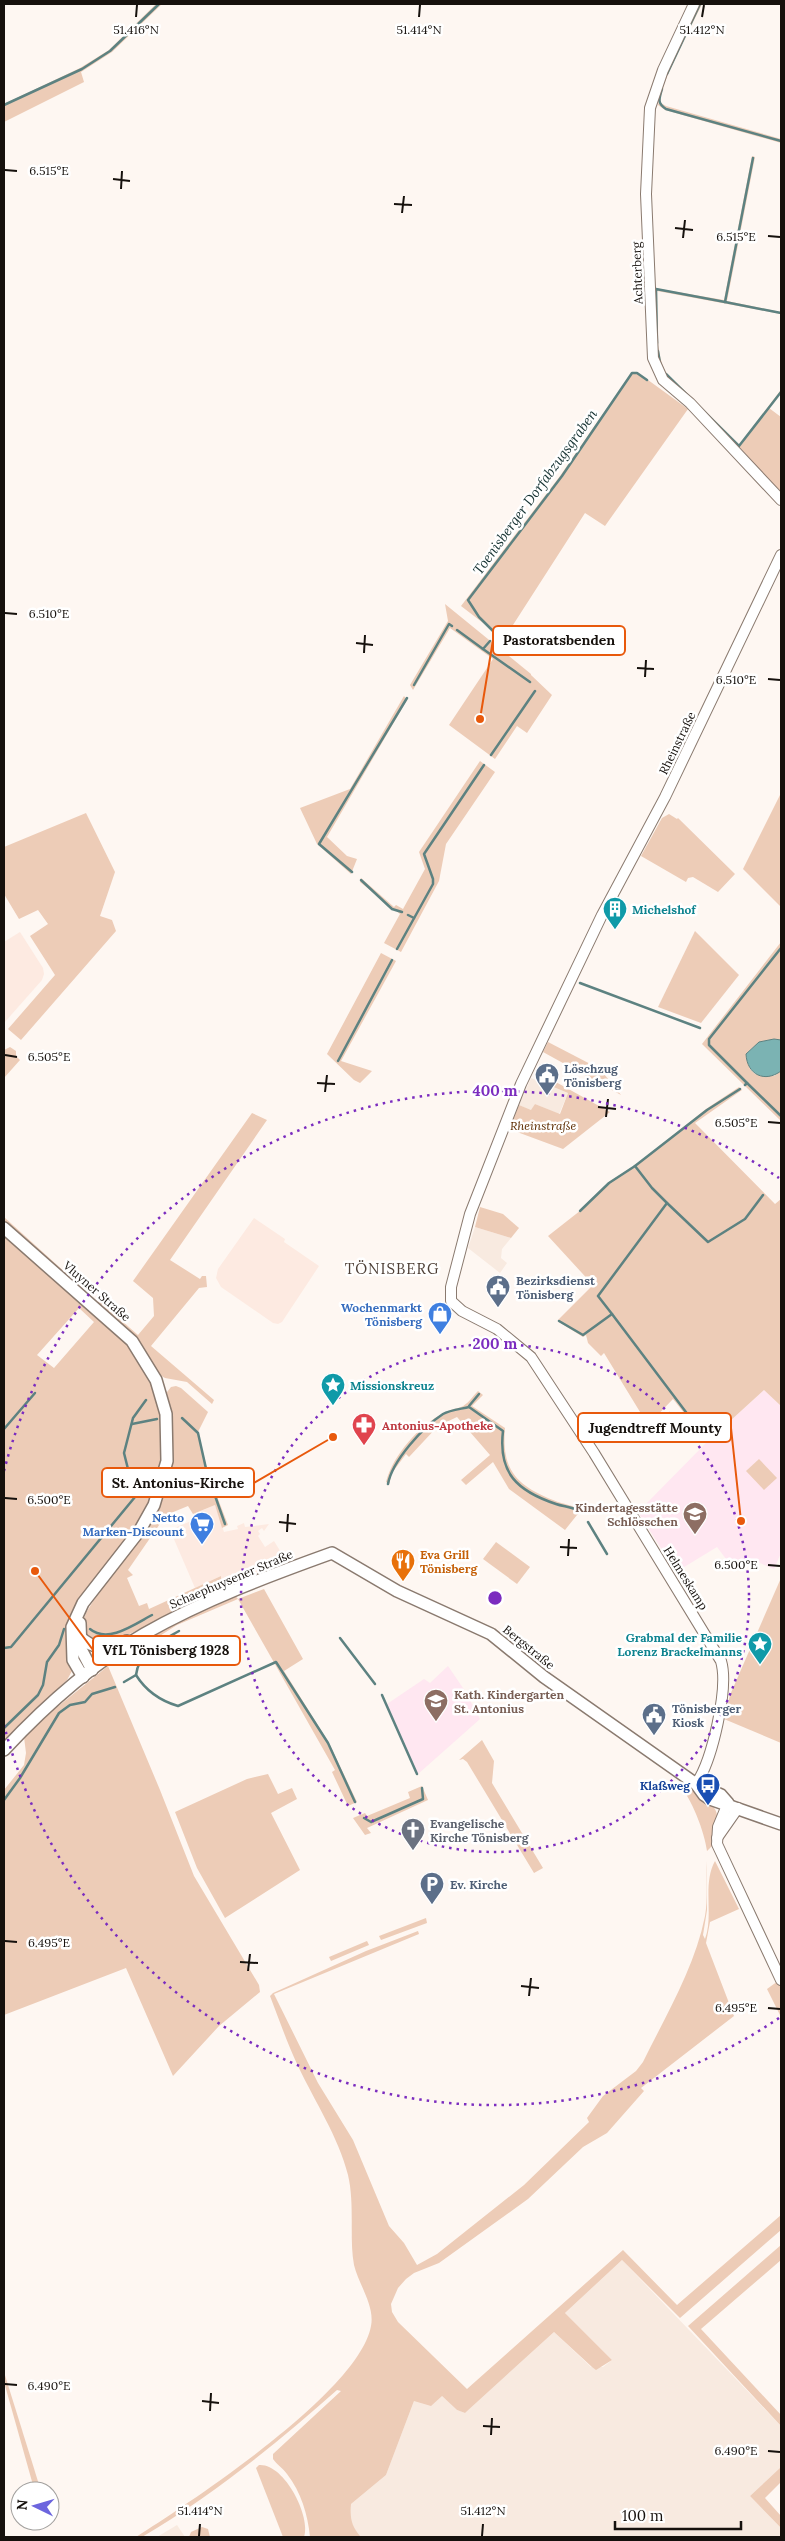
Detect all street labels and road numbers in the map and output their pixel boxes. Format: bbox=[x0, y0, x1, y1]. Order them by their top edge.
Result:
street label: Achterberg bbox=[628, 241, 646, 306]
street label: Rheinstraße bbox=[655, 709, 699, 777]
street label: Vluyner Straße bbox=[60, 1257, 134, 1325]
street label: Helmeskamp bbox=[661, 1543, 711, 1613]
street label: Schaephuysener Straße bbox=[167, 1546, 295, 1612]
street label: Bergstraße bbox=[500, 1622, 558, 1673]

